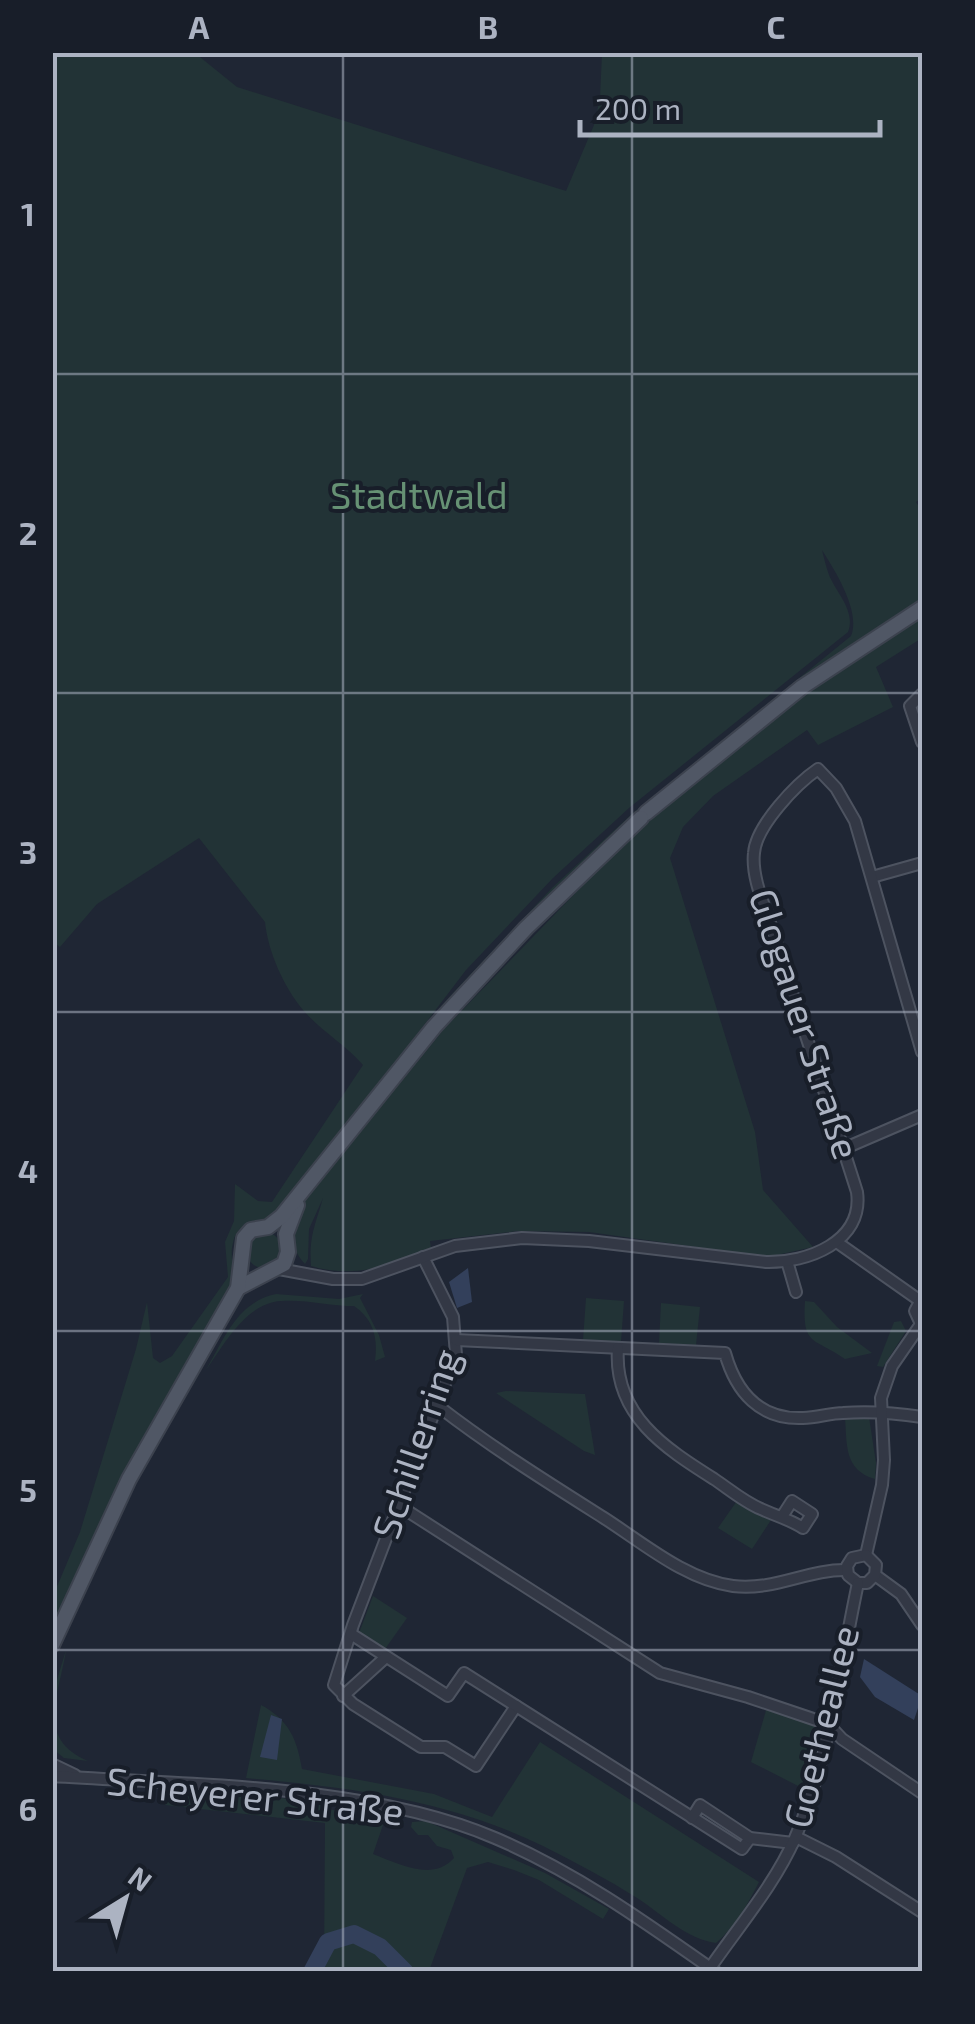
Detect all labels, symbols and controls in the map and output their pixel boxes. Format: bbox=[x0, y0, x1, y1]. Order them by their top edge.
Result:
text: A bbox=[189, 7, 210, 45]
text: B bbox=[478, 7, 498, 45]
text: C bbox=[767, 7, 785, 45]
scale bar bbox=[580, 75, 880, 137]
text: 200 m bbox=[595, 90, 681, 126]
text: 1 bbox=[21, 194, 35, 232]
park label: Stadtwald bbox=[330, 471, 508, 517]
text: 2 bbox=[19, 513, 37, 551]
text: 3 bbox=[19, 832, 37, 870]
street label: Glogauer Straße bbox=[741, 882, 871, 1164]
text: 4 bbox=[18, 1151, 38, 1189]
street label: Schillerring bbox=[361, 1342, 469, 1544]
text: 5 bbox=[19, 1470, 37, 1508]
street label: Goetheallee bbox=[773, 1620, 867, 1833]
street label: Scheyerer Straße bbox=[104, 1757, 406, 1833]
text: 6 bbox=[19, 1789, 37, 1827]
north arrow bbox=[75, 1849, 175, 1949]
text: N bbox=[122, 1859, 159, 1898]

